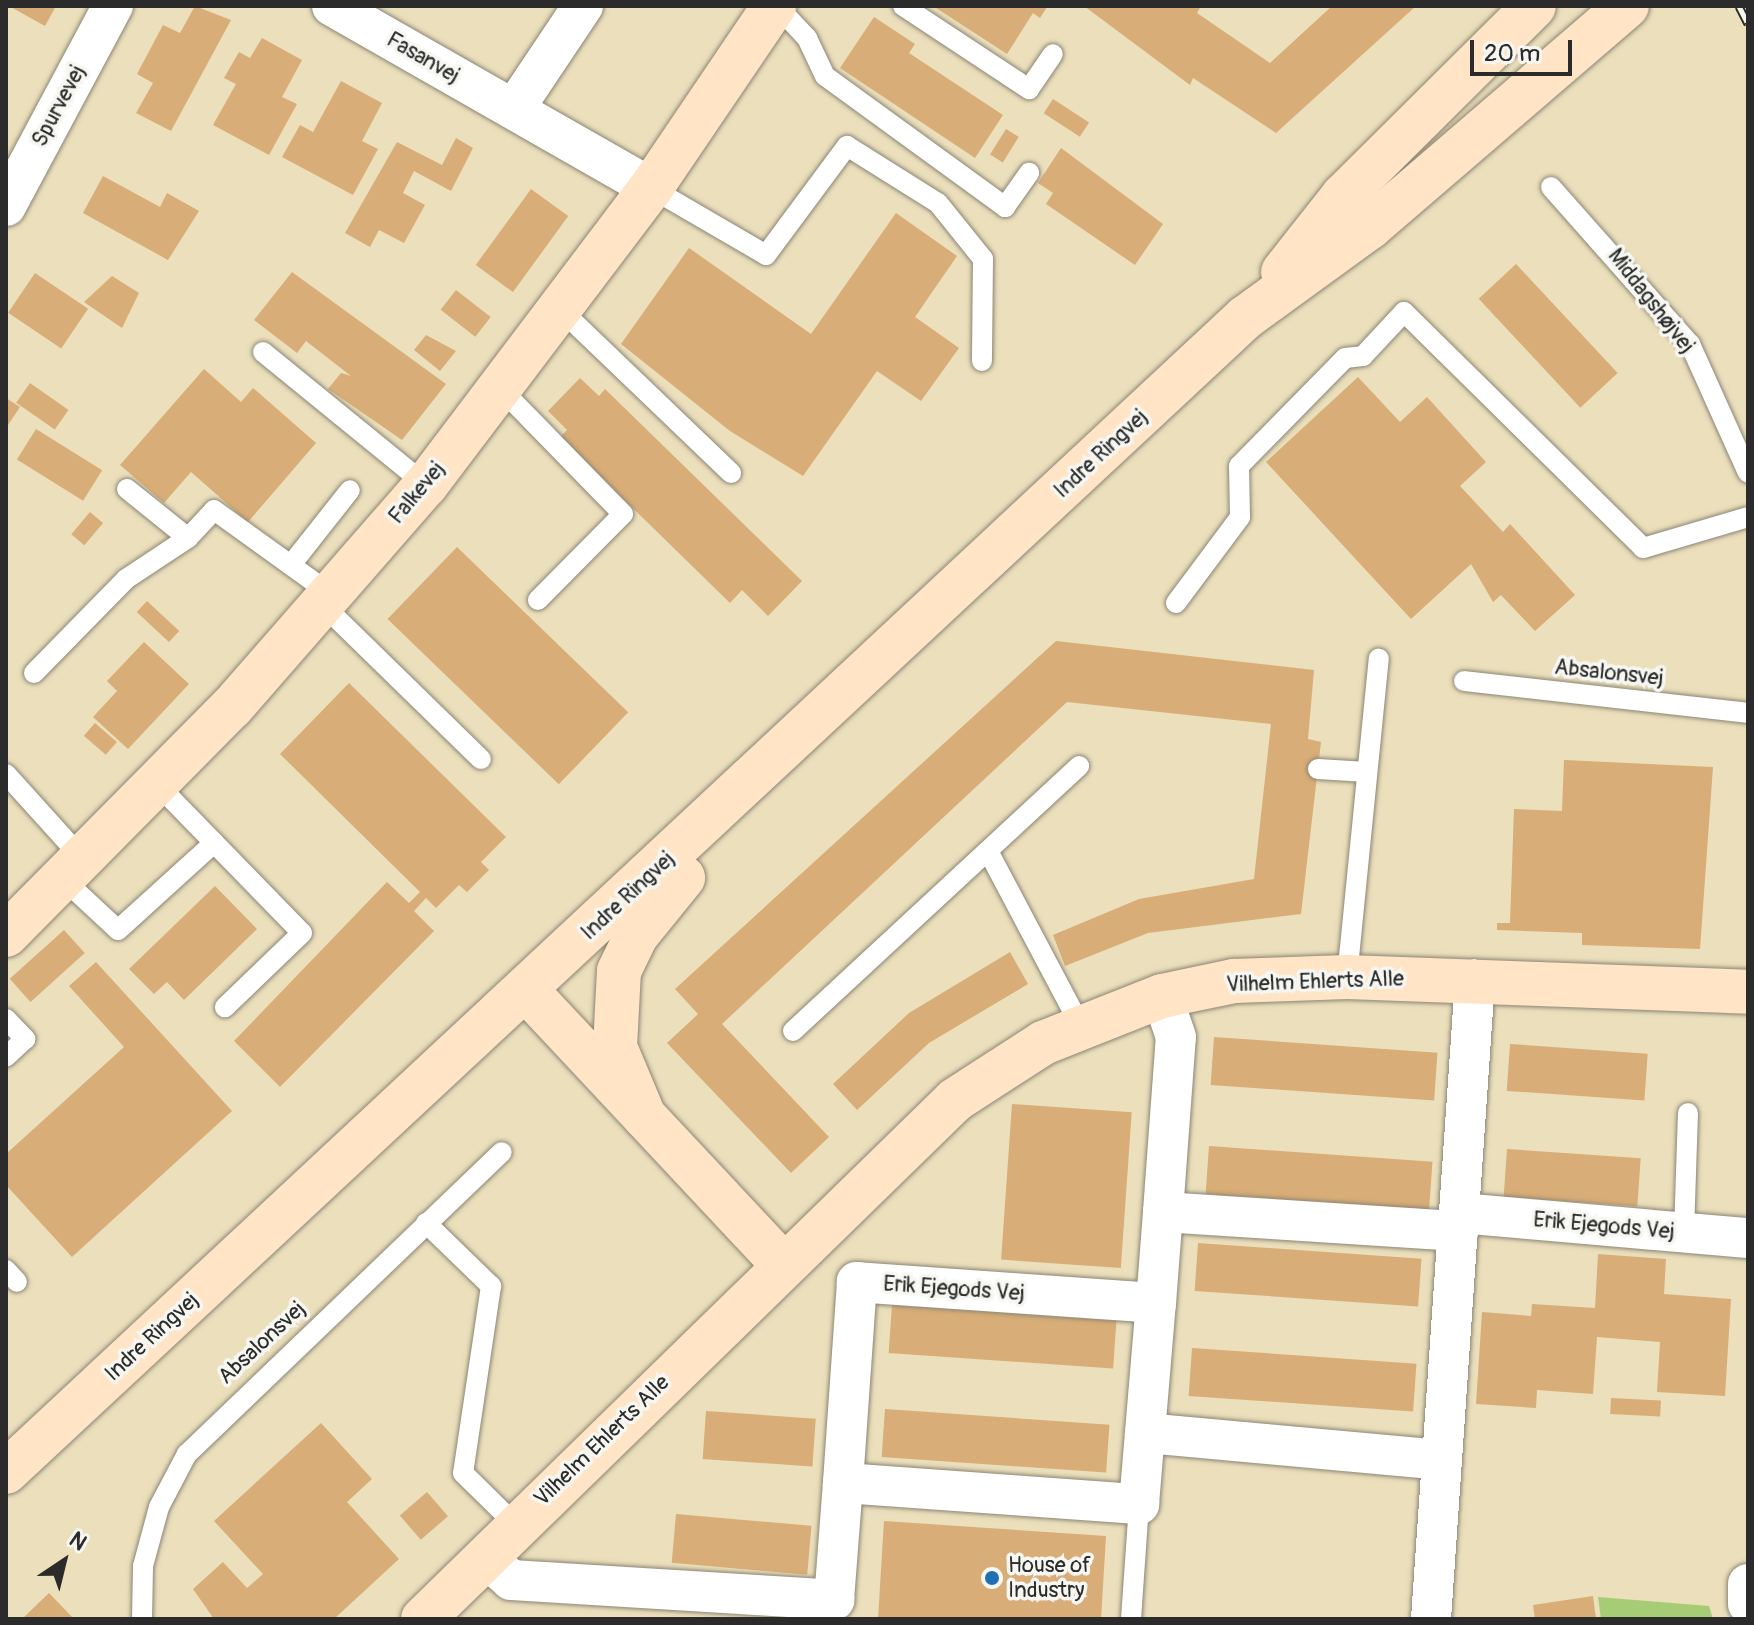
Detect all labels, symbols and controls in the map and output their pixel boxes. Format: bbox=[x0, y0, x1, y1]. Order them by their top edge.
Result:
scale bar bbox=[1474, 24, 1576, 74]
street label: Fasanvej bbox=[382, 27, 464, 89]
text: 20 m bbox=[1484, 39, 1540, 68]
street label: Spurvevej bbox=[27, 61, 91, 151]
street label: Middagshøjvej bbox=[1602, 243, 1700, 359]
street label: Indre Ringvej bbox=[1049, 404, 1153, 504]
street label: Falkevej bbox=[383, 456, 451, 530]
street label: Absalonsvej bbox=[1553, 654, 1665, 692]
street label: Indre Ringvej bbox=[576, 846, 680, 946]
street label: Vilhelm Ehlerts Alle bbox=[1226, 966, 1404, 998]
street label: Erik Ejegods Vej bbox=[1532, 1207, 1676, 1245]
street label: Erik Ejegods Vej bbox=[882, 1271, 1026, 1307]
street label: Indre Ringvej bbox=[100, 1287, 204, 1387]
street label: Absalonsvej bbox=[213, 1296, 311, 1390]
street label: Vilhelm Ehlerts Alle bbox=[529, 1370, 675, 1512]
north arrow bbox=[24, 1521, 104, 1601]
text: N bbox=[64, 1526, 92, 1557]
place label: House of Industry bbox=[1008, 1552, 1091, 1604]
marker: House of Industry bbox=[983, 1569, 1001, 1587]

